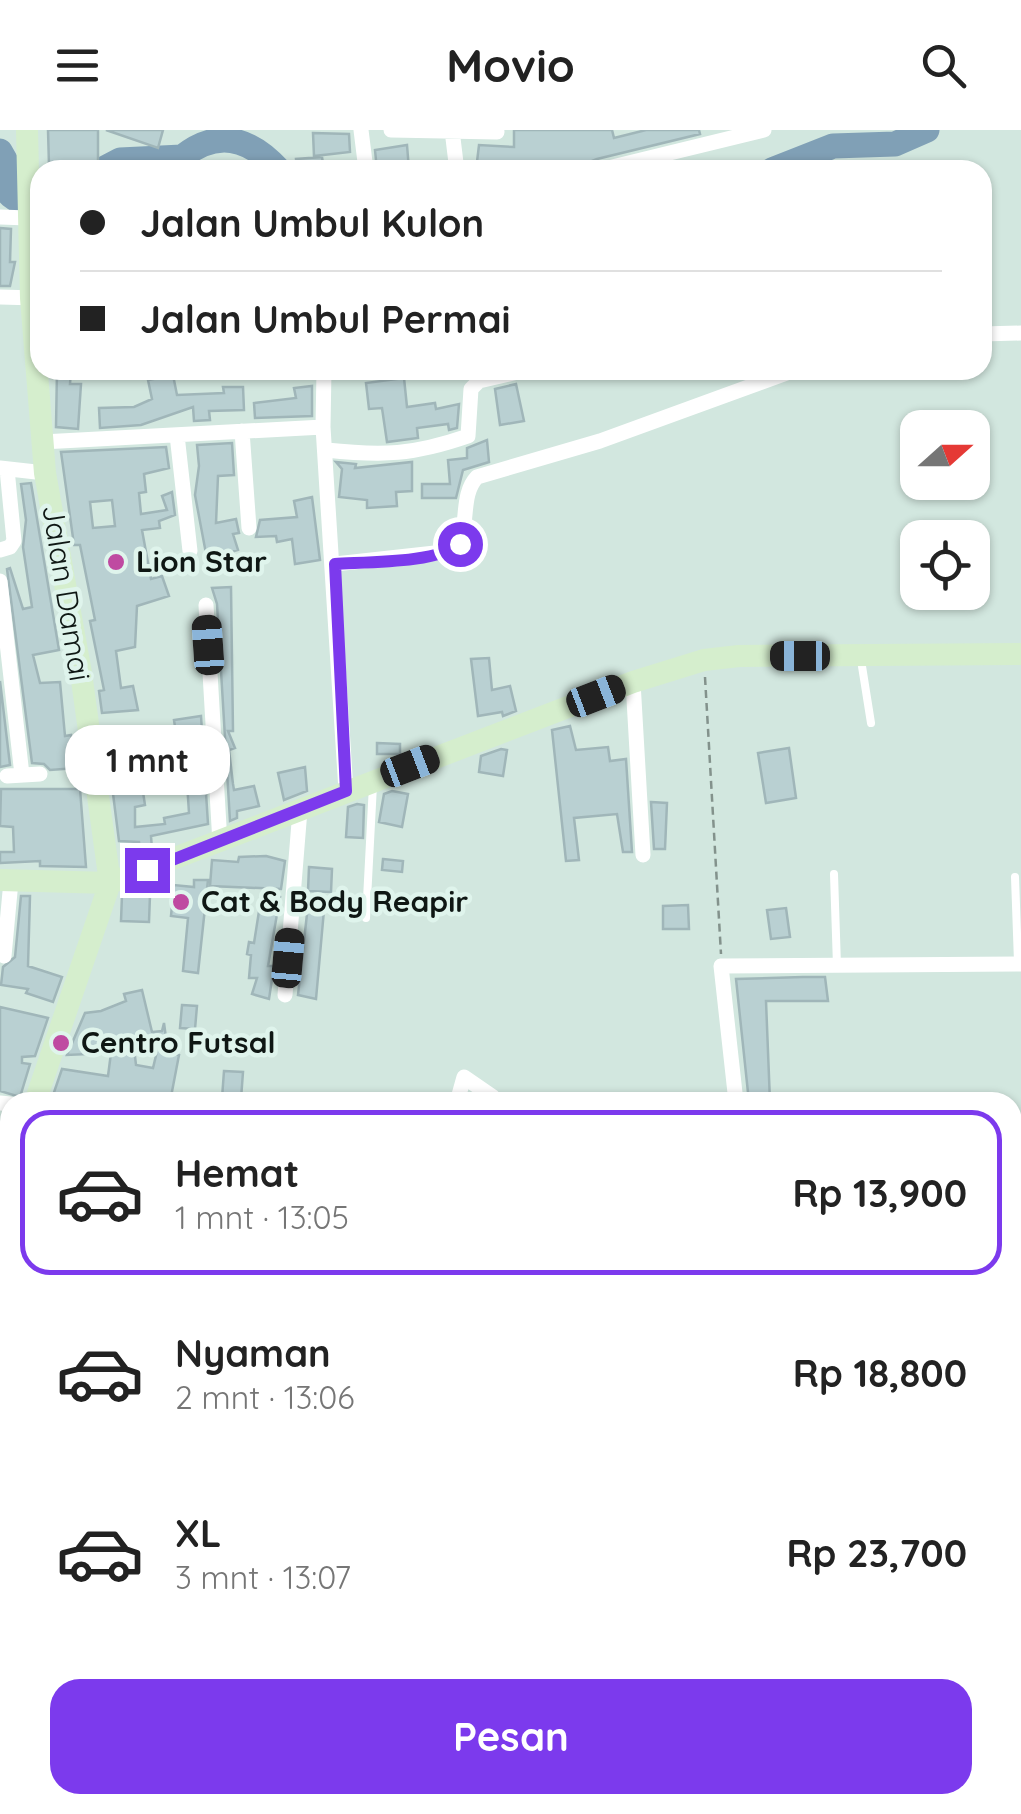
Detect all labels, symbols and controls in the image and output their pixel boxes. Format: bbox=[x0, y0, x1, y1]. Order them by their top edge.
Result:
text: Movio bbox=[446, 37, 575, 93]
icon: menu bbox=[50, 38, 105, 93]
icon: search bbox=[916, 38, 971, 93]
text: Jalan Umbul Kulon bbox=[140, 199, 484, 247]
text: Jalan Umbul Permai bbox=[140, 295, 510, 343]
north arrow bbox=[900, 410, 990, 500]
map controls bbox=[900, 410, 990, 610]
street label: Jalan Damai bbox=[34, 502, 100, 684]
button: locate bbox=[900, 520, 990, 610]
route start bbox=[438, 522, 483, 567]
place label: Lion Star bbox=[136, 542, 267, 580]
marker: Lion Star bbox=[105, 551, 127, 573]
car bbox=[191, 614, 225, 676]
car bbox=[770, 641, 830, 671]
car bbox=[563, 671, 629, 721]
callout: 1 mnt bbox=[64, 725, 230, 795]
text: 1 mnt bbox=[106, 740, 189, 780]
car bbox=[377, 741, 443, 791]
route end bbox=[125, 848, 170, 893]
place label: Cat & Body Reapir bbox=[201, 882, 468, 920]
marker: Cat & Body Reapir bbox=[170, 891, 192, 913]
car bbox=[270, 927, 306, 989]
place label: Centro Futsal bbox=[81, 1023, 276, 1061]
marker: Centro Futsal bbox=[50, 1032, 72, 1054]
icon: car bbox=[55, 1148, 145, 1238]
text: Hemat bbox=[175, 1149, 299, 1197]
text: Rp 13,900 bbox=[793, 1169, 967, 1217]
text: 1 mnt · 13:05 bbox=[175, 1197, 349, 1237]
icon: car bbox=[55, 1328, 145, 1418]
text: Nyaman bbox=[175, 1329, 331, 1377]
text: Rp 18,800 bbox=[793, 1349, 967, 1397]
text: 2 mnt · 13:06 bbox=[175, 1377, 355, 1417]
icon: car bbox=[55, 1508, 145, 1598]
text: XL bbox=[175, 1509, 221, 1557]
text: Rp 23,700 bbox=[786, 1529, 967, 1577]
text: 3 mnt · 13:07 bbox=[175, 1557, 351, 1597]
button: Pesan bbox=[50, 1679, 972, 1794]

